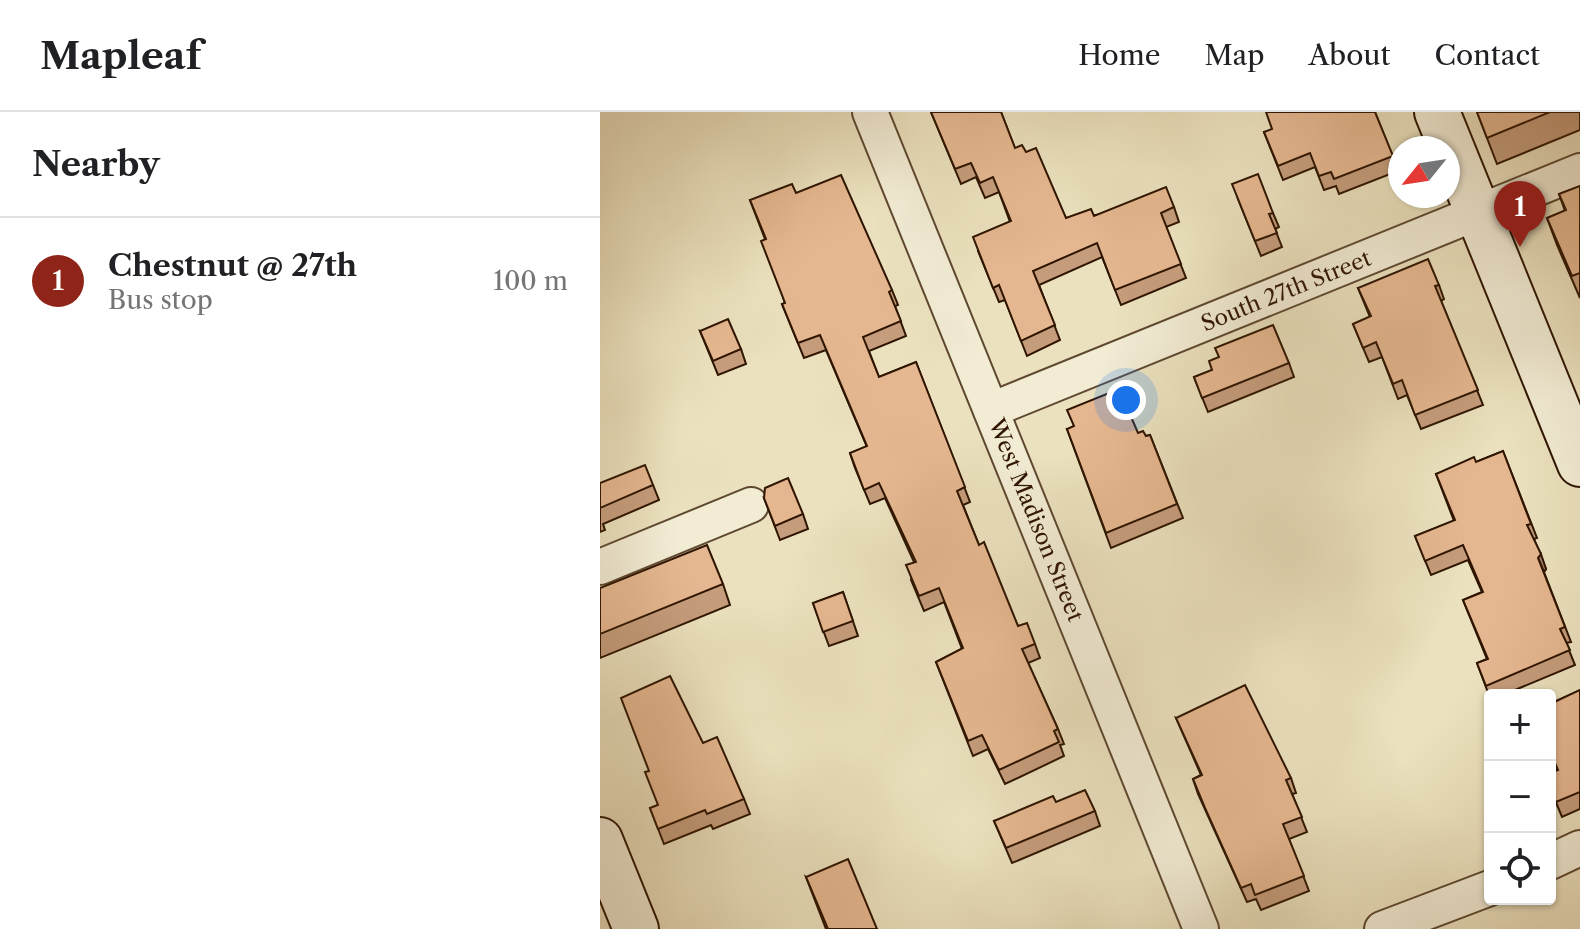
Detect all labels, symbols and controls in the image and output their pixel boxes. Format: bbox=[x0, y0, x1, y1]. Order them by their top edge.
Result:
text: Mapleaf bbox=[40, 32, 202, 79]
text: Home bbox=[1078, 38, 1160, 72]
text: Map bbox=[1204, 38, 1264, 72]
text: About bbox=[1308, 38, 1390, 72]
text: Contact bbox=[1434, 38, 1540, 72]
north arrow bbox=[1388, 136, 1460, 208]
text: Nearby bbox=[32, 143, 160, 185]
pin: 1 bbox=[1494, 181, 1546, 247]
street label: South 27th Street bbox=[1197, 245, 1375, 337]
text: Chestnut @ 27th bbox=[108, 247, 357, 284]
text: 1 bbox=[52, 265, 64, 297]
text: 100 m bbox=[493, 265, 568, 297]
text: Bus stop bbox=[108, 284, 213, 316]
your location bbox=[1106, 380, 1146, 420]
street label: West Madison Street bbox=[983, 414, 1089, 626]
map controls bbox=[1484, 689, 1556, 905]
button: + bbox=[1484, 689, 1556, 761]
button: − bbox=[1484, 761, 1556, 833]
button: locate bbox=[1484, 833, 1556, 905]

